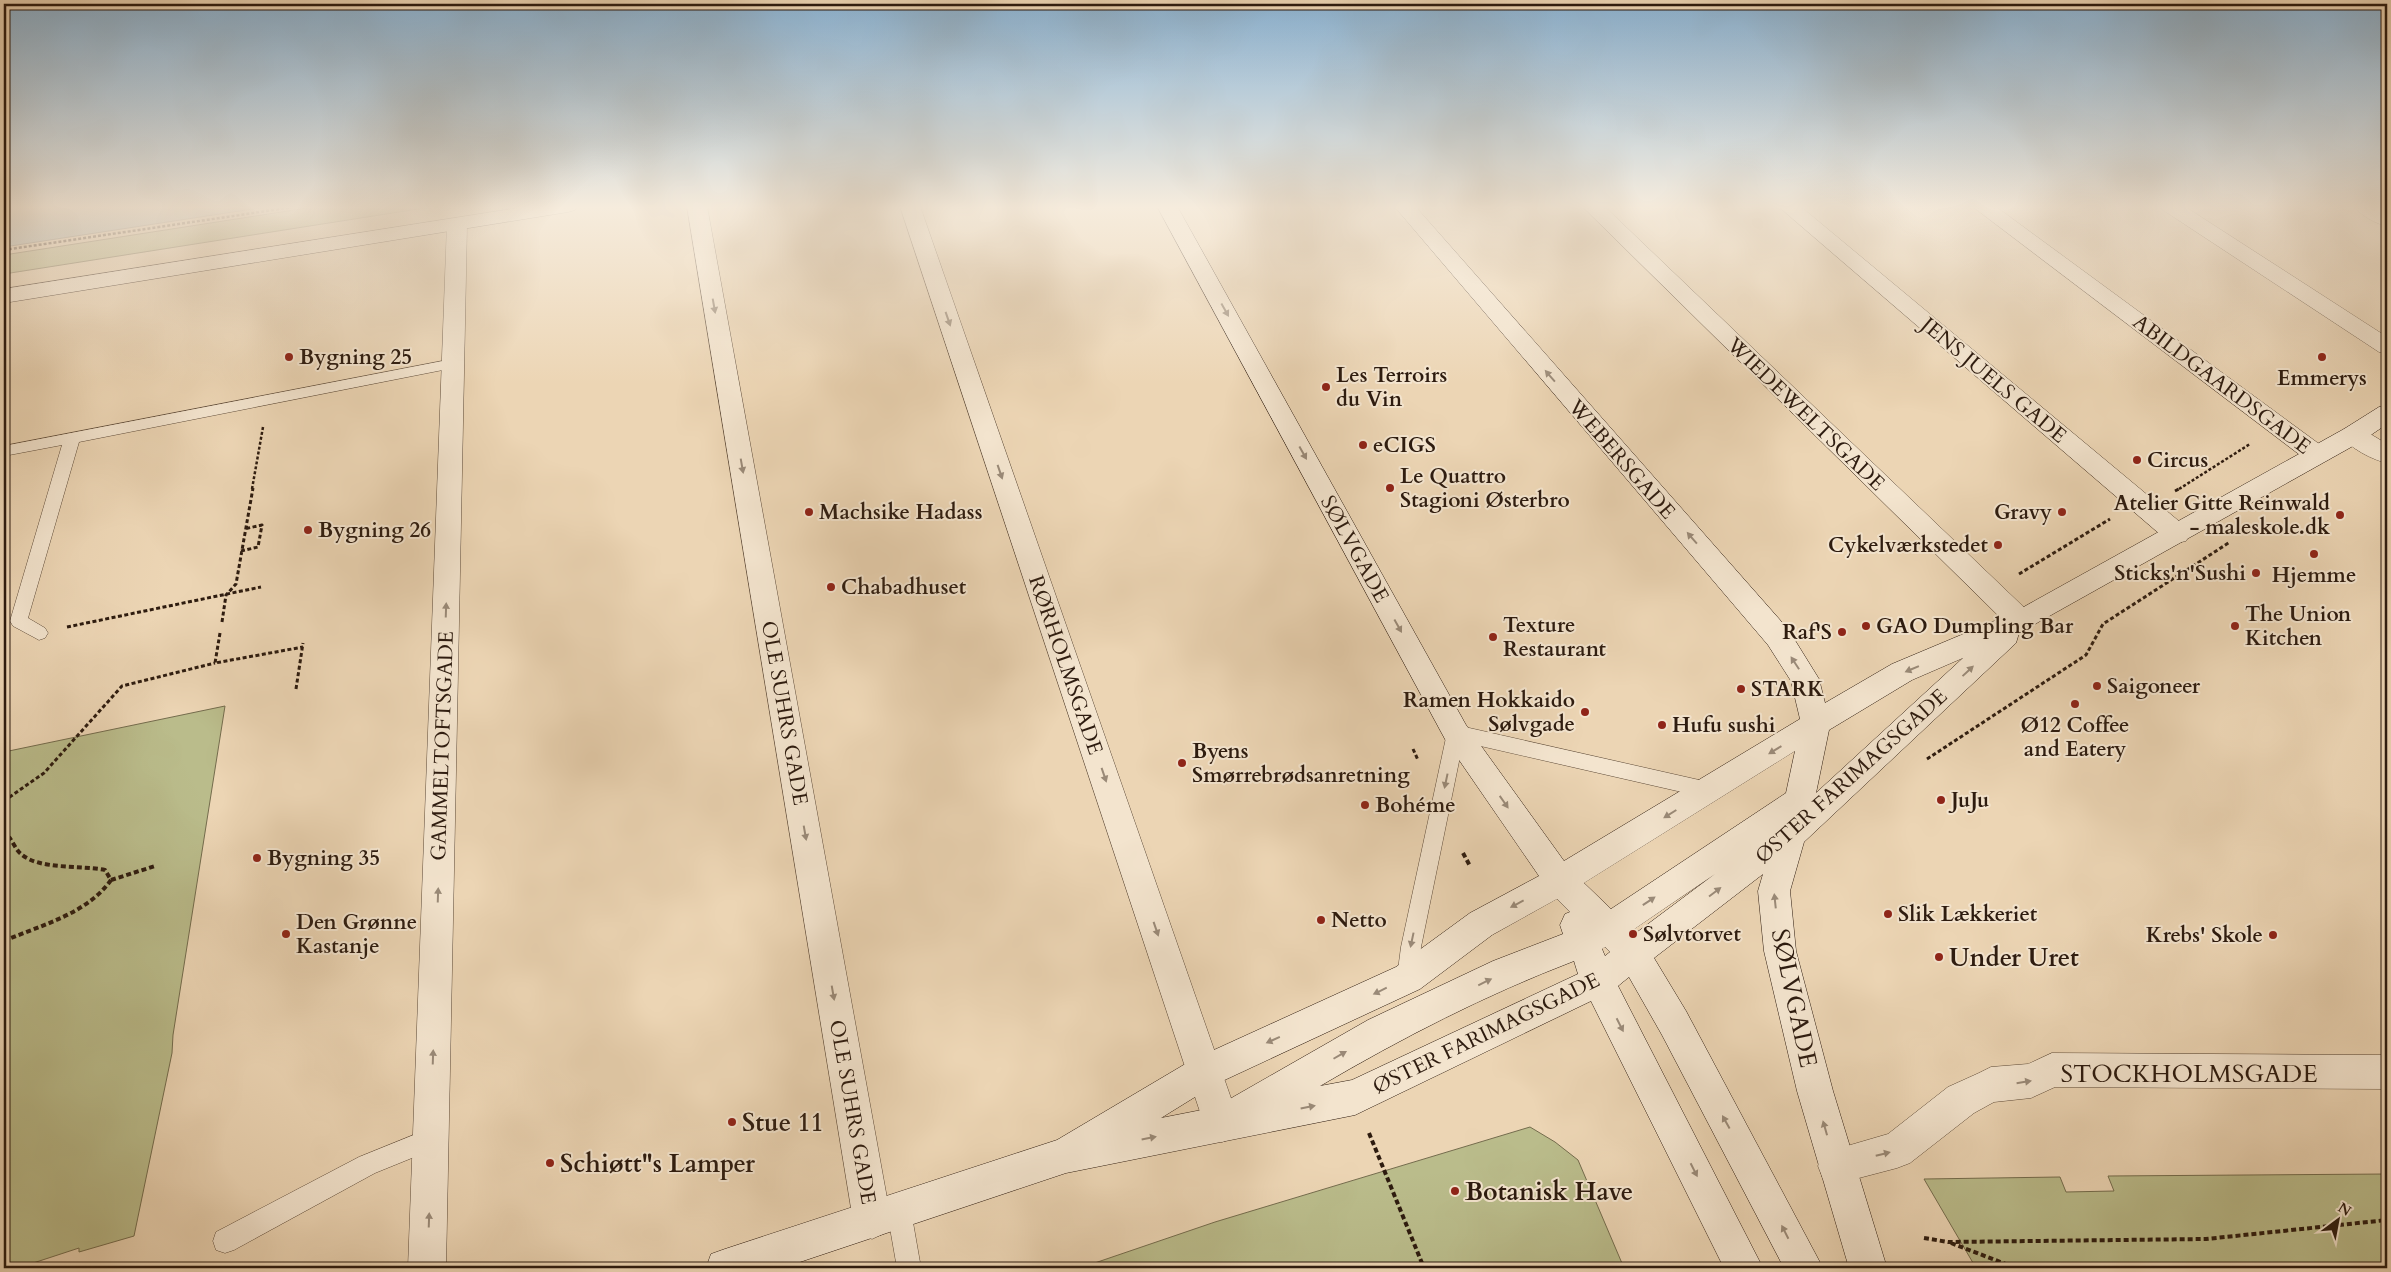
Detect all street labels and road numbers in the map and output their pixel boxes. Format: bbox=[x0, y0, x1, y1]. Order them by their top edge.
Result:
street label: ABILDGAARDSGADE bbox=[2127, 308, 2317, 461]
street label: JENS JUELS GADE bbox=[1912, 309, 2073, 450]
street label: WIEDEWELTSGADE bbox=[1719, 330, 1891, 498]
street label: WEBERSGADE bbox=[1561, 392, 1682, 525]
street label: SØLVGADE bbox=[1313, 490, 1396, 608]
street label: RØRHOLMSGADE bbox=[1021, 572, 1110, 759]
street label: OLE SUHRS GADE bbox=[754, 618, 815, 808]
street label: GAMMELTOFTSGADE bbox=[424, 631, 461, 861]
street label: ØSTER FARIMAGSGADE bbox=[1749, 682, 1954, 871]
street label: SØLVGADE bbox=[1763, 926, 1825, 1071]
street label: ØSTER FARIMAGSGADE bbox=[1368, 966, 1605, 1101]
street label: OLE SUHRS GADE bbox=[822, 1017, 883, 1207]
street label: STOCKHOLMSGADE bbox=[2060, 1057, 2318, 1091]

